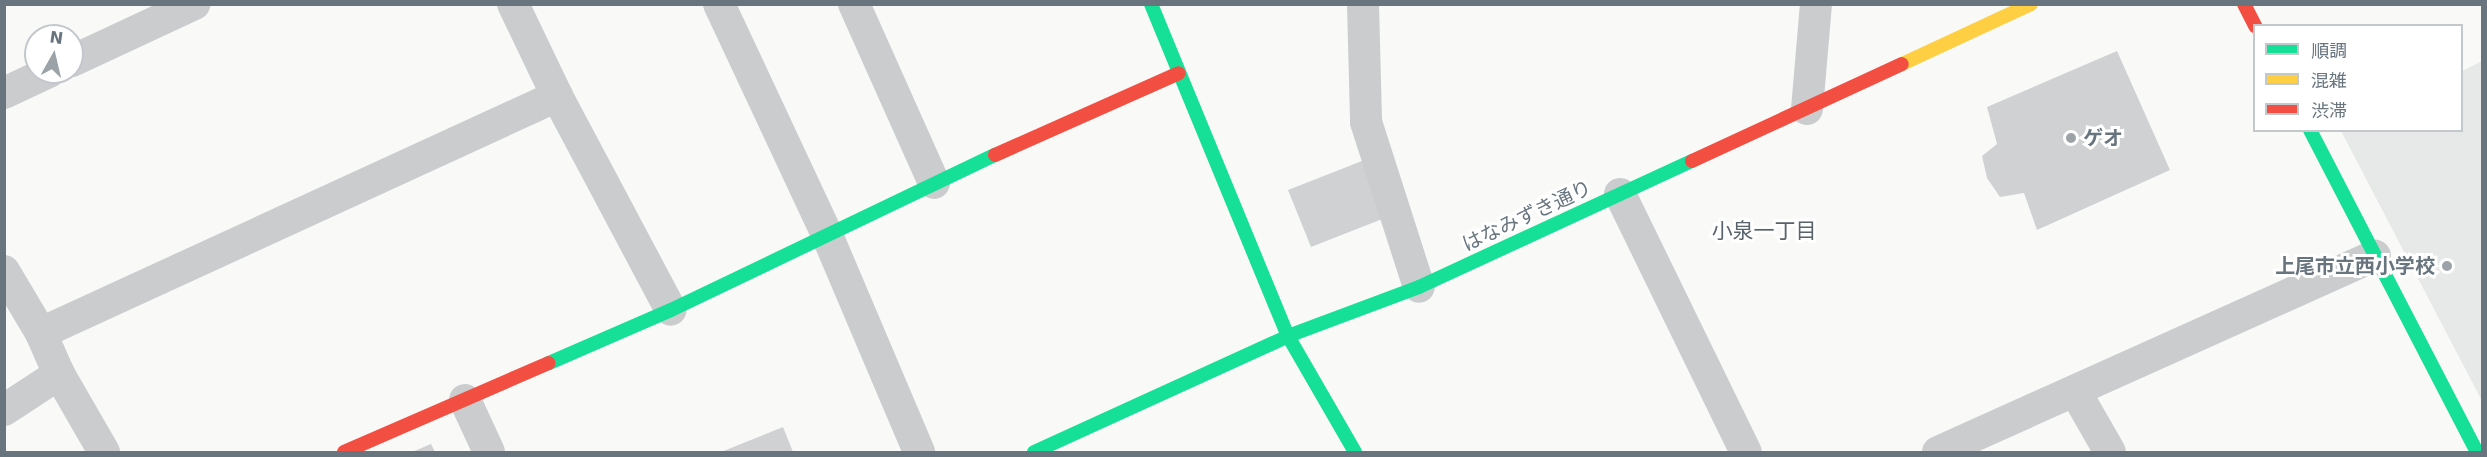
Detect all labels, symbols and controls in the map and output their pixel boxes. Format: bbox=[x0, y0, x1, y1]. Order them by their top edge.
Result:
north arrow bbox=[24, 24, 84, 84]
legend bbox=[2253, 24, 2463, 132]
text: N bbox=[48, 27, 64, 48]
text: 順調 bbox=[2311, 40, 2347, 61]
text: 混雑 bbox=[2311, 70, 2347, 91]
text: 渋滞 bbox=[2311, 100, 2347, 121]
place label: ゲオ bbox=[2083, 126, 2123, 150]
marker: ゲオ bbox=[2064, 131, 2078, 145]
street label: はなみずき通り bbox=[1458, 176, 1596, 256]
district label: 小泉一丁目 bbox=[1712, 218, 1816, 244]
place label: 上尾市立西小学校 bbox=[2275, 254, 2435, 278]
marker: 上尾市立西小学校 bbox=[2440, 259, 2454, 273]

